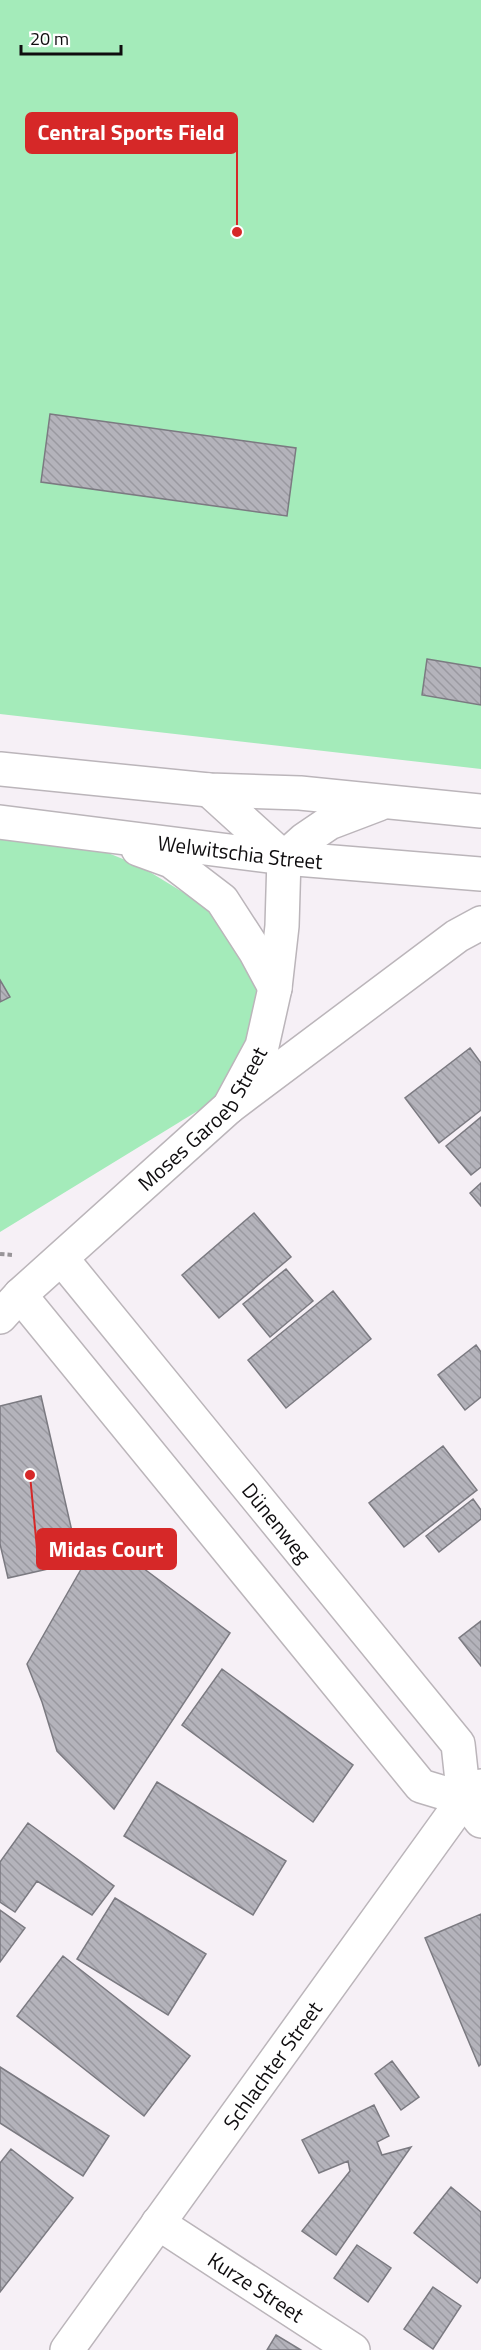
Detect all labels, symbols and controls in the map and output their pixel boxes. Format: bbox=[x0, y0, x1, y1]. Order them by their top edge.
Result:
scale bar bbox=[21, 18, 122, 56]
text: 20 m bbox=[30, 25, 69, 52]
callout: Central Sports Field bbox=[26, 113, 237, 153]
text: Central Sports Field bbox=[37, 115, 225, 149]
street label: Welwitschia Street bbox=[156, 826, 324, 877]
street label: Moses Garoeb Street bbox=[130, 1040, 275, 1198]
street label: Dünenweg bbox=[235, 1475, 320, 1569]
callout: Midas Court bbox=[37, 1529, 176, 1569]
text: Midas Court bbox=[49, 1532, 163, 1566]
street label: Schlachter Street bbox=[215, 1994, 330, 2136]
street label: Kurze Street bbox=[202, 2244, 311, 2330]

